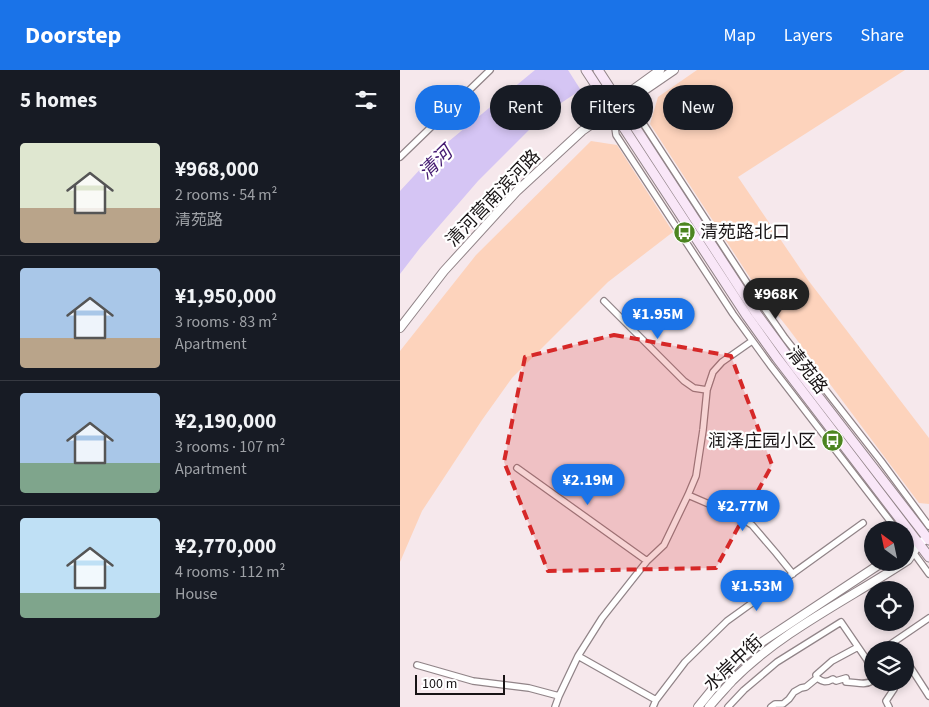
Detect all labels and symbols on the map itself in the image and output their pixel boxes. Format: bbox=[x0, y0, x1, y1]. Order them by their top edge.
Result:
water label: 清河 bbox=[413, 137, 462, 186]
street label: 清河营南滨河路 bbox=[441, 144, 546, 252]
bus stop icon: 清苑路北口 bbox=[672, 220, 696, 244]
place label: 清苑路北口 bbox=[700, 220, 790, 245]
pin: ¥968K bbox=[741, 278, 811, 320]
pin: ¥1.95M bbox=[617, 298, 699, 340]
street label: 清苑路 bbox=[780, 341, 833, 399]
place label: 润泽庄园小区 bbox=[708, 429, 816, 454]
bus stop icon: 润泽庄园小区 bbox=[820, 429, 844, 453]
pin: ¥2.19M bbox=[547, 464, 629, 506]
pin: ¥2.77M bbox=[702, 490, 784, 532]
north arrow bbox=[864, 521, 914, 571]
pin: ¥1.53M bbox=[716, 570, 798, 612]
street label: 水岸中街 bbox=[698, 630, 768, 697]
scale bar bbox=[415, 672, 505, 695]

